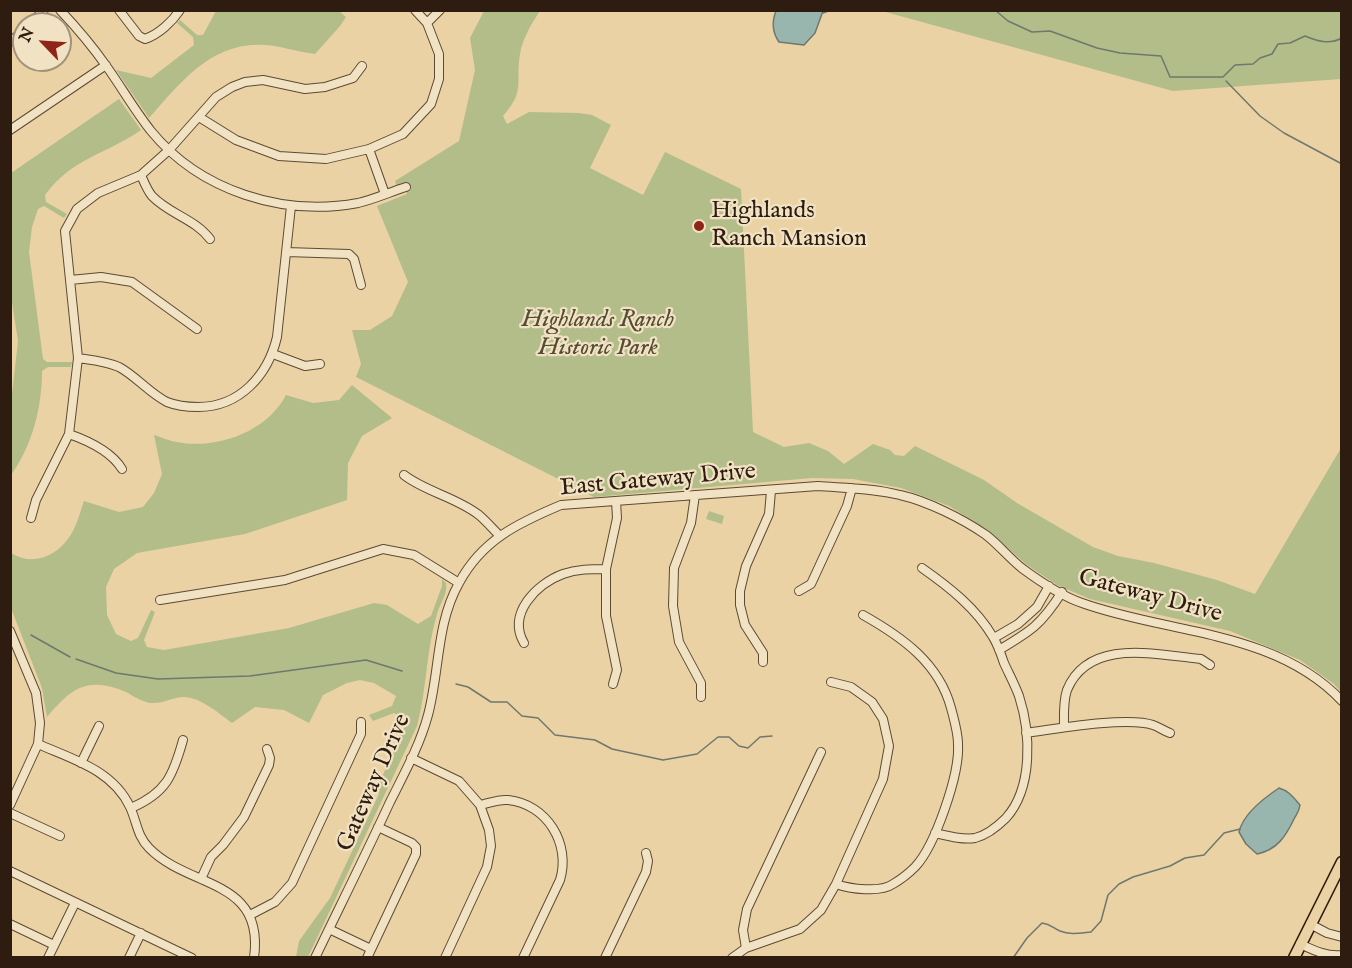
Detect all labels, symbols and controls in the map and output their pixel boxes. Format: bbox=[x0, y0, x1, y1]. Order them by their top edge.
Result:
north arrow bbox=[12, 12, 72, 72]
text: N bbox=[16, 25, 39, 46]
place label: Highlands Ranch Mansion bbox=[711, 198, 867, 254]
marker: Highlands Ranch Mansion bbox=[692, 219, 706, 233]
park label: Highlands Ranch Historic Park bbox=[522, 307, 674, 363]
street label: East Gateway Drive bbox=[559, 458, 757, 504]
street label: Gateway Drive bbox=[1075, 564, 1225, 630]
street label: Gateway Drive bbox=[332, 710, 418, 856]

